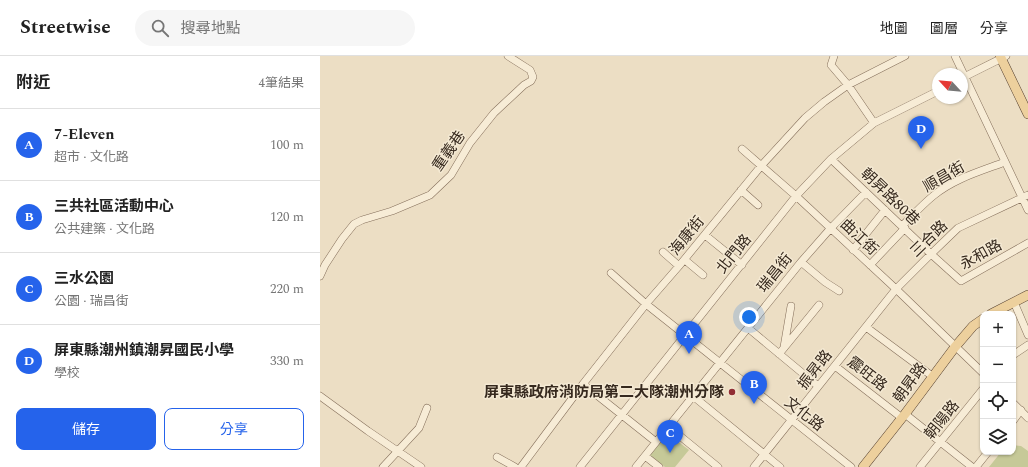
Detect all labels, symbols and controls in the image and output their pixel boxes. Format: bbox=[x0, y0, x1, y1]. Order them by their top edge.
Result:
search box bbox=[135, 10, 415, 46]
text: Streetwise bbox=[20, 13, 111, 42]
icon: search bbox=[149, 17, 171, 39]
text: 搜尋地點 bbox=[181, 17, 241, 40]
text: 地圖 bbox=[880, 18, 908, 39]
text: 圖層 bbox=[930, 18, 958, 39]
text: 分享 bbox=[980, 18, 1008, 39]
north arrow bbox=[932, 68, 968, 104]
text: 附近 bbox=[16, 70, 50, 96]
text: 4筆結果 bbox=[258, 73, 304, 93]
pin: D bbox=[908, 116, 934, 149]
text: 7-Eleven bbox=[54, 123, 114, 146]
street label: 重義巷 bbox=[427, 126, 471, 176]
text: A bbox=[24, 135, 34, 155]
text: 100 m bbox=[270, 135, 304, 155]
text: 超市 · 文化路 bbox=[54, 147, 129, 167]
street label: 順昌街 bbox=[919, 156, 969, 198]
street label: 朝昇路80巷 bbox=[855, 163, 925, 231]
text: 三共社區活動中心 bbox=[54, 195, 174, 218]
text: B bbox=[24, 207, 34, 227]
text: 120 m bbox=[270, 207, 304, 227]
street label: 海康街 bbox=[664, 211, 710, 261]
street label: 曲江街 bbox=[835, 213, 883, 261]
street label: 三合路 bbox=[905, 215, 953, 263]
text: 公共建築 · 文化路 bbox=[54, 219, 155, 239]
street label: 北門路 bbox=[711, 229, 757, 279]
street label: 永和路 bbox=[956, 234, 1006, 276]
street label: 瑞昌街 bbox=[752, 248, 798, 298]
text: 三水公園 bbox=[54, 267, 114, 290]
text: C bbox=[24, 279, 34, 299]
text: 220 m bbox=[270, 279, 304, 299]
text: 公園 · 瑞昌街 bbox=[54, 291, 129, 311]
your location bbox=[739, 307, 759, 327]
map controls bbox=[980, 311, 1016, 455]
button: + bbox=[980, 311, 1016, 347]
pin: A bbox=[676, 321, 702, 354]
text: 屏東縣潮州鎮潮昇國民小學 bbox=[54, 339, 234, 362]
street label: 振昇路 bbox=[792, 345, 838, 395]
button: − bbox=[980, 347, 1016, 383]
text: D bbox=[24, 351, 34, 371]
text: 330 m bbox=[270, 351, 304, 371]
street label: 震旺路 bbox=[842, 351, 892, 397]
street label: 朝昇路 bbox=[887, 358, 933, 408]
text: 學校 bbox=[54, 363, 80, 383]
pin: B bbox=[741, 371, 767, 404]
place label: 屏東縣政府消防局第二大隊潮州分隊 bbox=[484, 381, 724, 404]
button: locate bbox=[980, 383, 1016, 419]
marker: 屏東縣政府消防局第二大隊潮州分隊 bbox=[727, 387, 737, 397]
street label: 文化路 bbox=[779, 391, 829, 437]
street label: 朝陽路 bbox=[919, 395, 965, 445]
button: 儲存 bbox=[16, 408, 156, 450]
button: 分享 bbox=[164, 408, 304, 450]
button: layers bbox=[980, 419, 1016, 455]
pin: C bbox=[657, 420, 683, 453]

